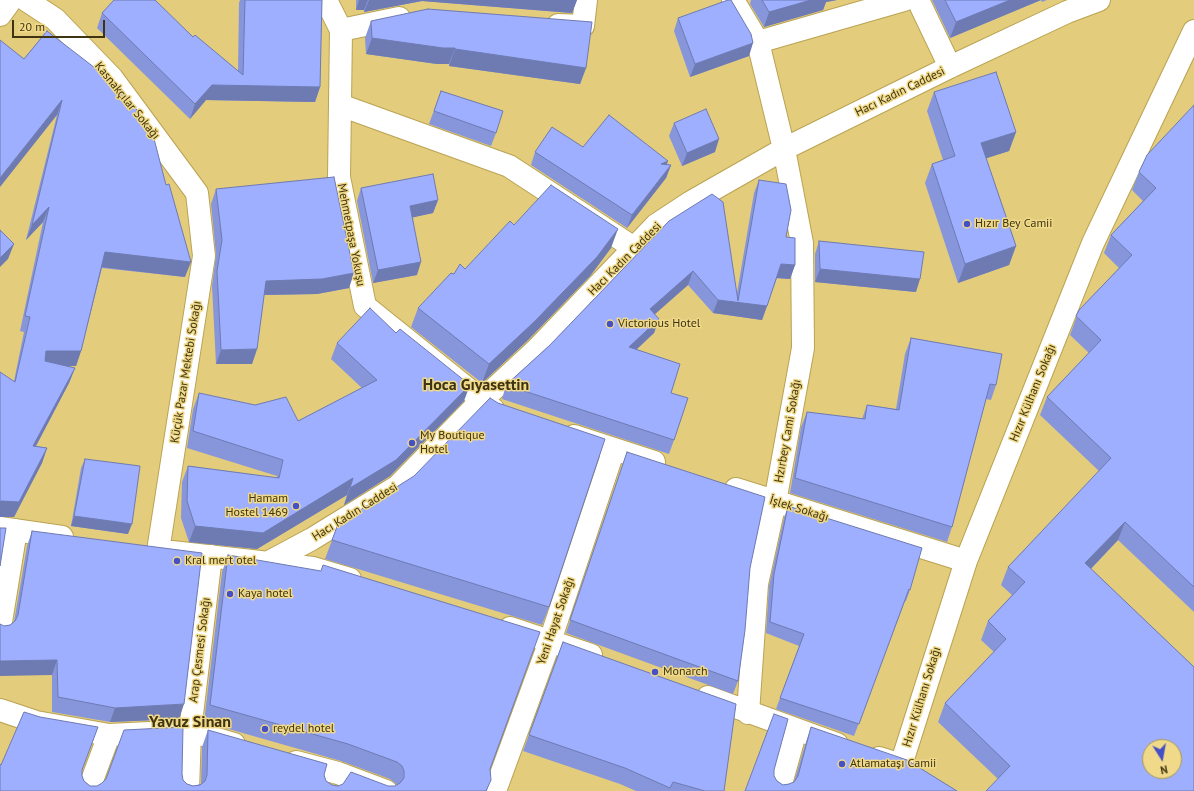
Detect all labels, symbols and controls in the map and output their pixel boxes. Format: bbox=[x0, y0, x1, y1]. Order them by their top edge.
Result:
scale bar bbox=[14, 12, 107, 38]
text: 20 m bbox=[19, 19, 45, 34]
street label: Kasnakçılar Sokağı bbox=[91, 59, 163, 143]
street label: Hacı Kadın Caddesi bbox=[853, 64, 947, 120]
street label: Mehmetpaşa Yokuşu bbox=[334, 182, 368, 288]
place label: Hızır Bey Camii bbox=[975, 217, 1053, 231]
street label: Hacı Kadın Caddesi bbox=[585, 219, 665, 299]
marker: Hızır Bey Camii bbox=[962, 219, 972, 229]
street label: Küçük Pazar Mektebi Sokağı bbox=[168, 300, 204, 444]
place label: Victorious Hotel bbox=[618, 317, 700, 331]
marker: Victorious Hotel bbox=[605, 319, 615, 329]
street label: Hızır Külhanı Sokağı bbox=[1007, 342, 1059, 444]
district label: Hoca Gıyasettin bbox=[423, 375, 529, 395]
street label: Hzırbey Cami Sokağı bbox=[772, 378, 804, 484]
place label: My Boutique Hotel bbox=[420, 429, 484, 457]
marker: My Boutique Hotel bbox=[407, 438, 417, 448]
street label: Hacı Kadın Caddesi bbox=[310, 480, 400, 544]
place label: Hamam Hostel 1469 bbox=[226, 492, 288, 520]
street label: İşlek Sokağı bbox=[768, 493, 830, 525]
marker: Hamam Hostel 1469 bbox=[291, 501, 301, 511]
place label: Kral mert otel bbox=[185, 554, 256, 568]
marker: Kral mert otel bbox=[172, 556, 182, 566]
street label: Yeni Hayat Sokağı bbox=[534, 575, 578, 667]
place label: Kaya hotel bbox=[238, 587, 292, 601]
marker: Kaya hotel bbox=[225, 589, 235, 599]
street label: Arap Çesmesi Sokağı bbox=[186, 597, 214, 703]
street label: Hızır Külhanı Sokağı bbox=[900, 645, 944, 749]
place label: Monarch bbox=[663, 665, 707, 679]
marker: Monarch bbox=[650, 667, 660, 677]
district label: Yavuz Sinan bbox=[149, 712, 231, 732]
place label: reydel hotel bbox=[273, 722, 334, 736]
marker: reydel hotel bbox=[260, 724, 270, 734]
north arrow bbox=[1142, 739, 1182, 779]
place label: Atlamataşı Camii bbox=[850, 757, 936, 771]
marker: Atlamataşı Camii bbox=[837, 759, 847, 769]
text: N bbox=[1159, 762, 1169, 777]

